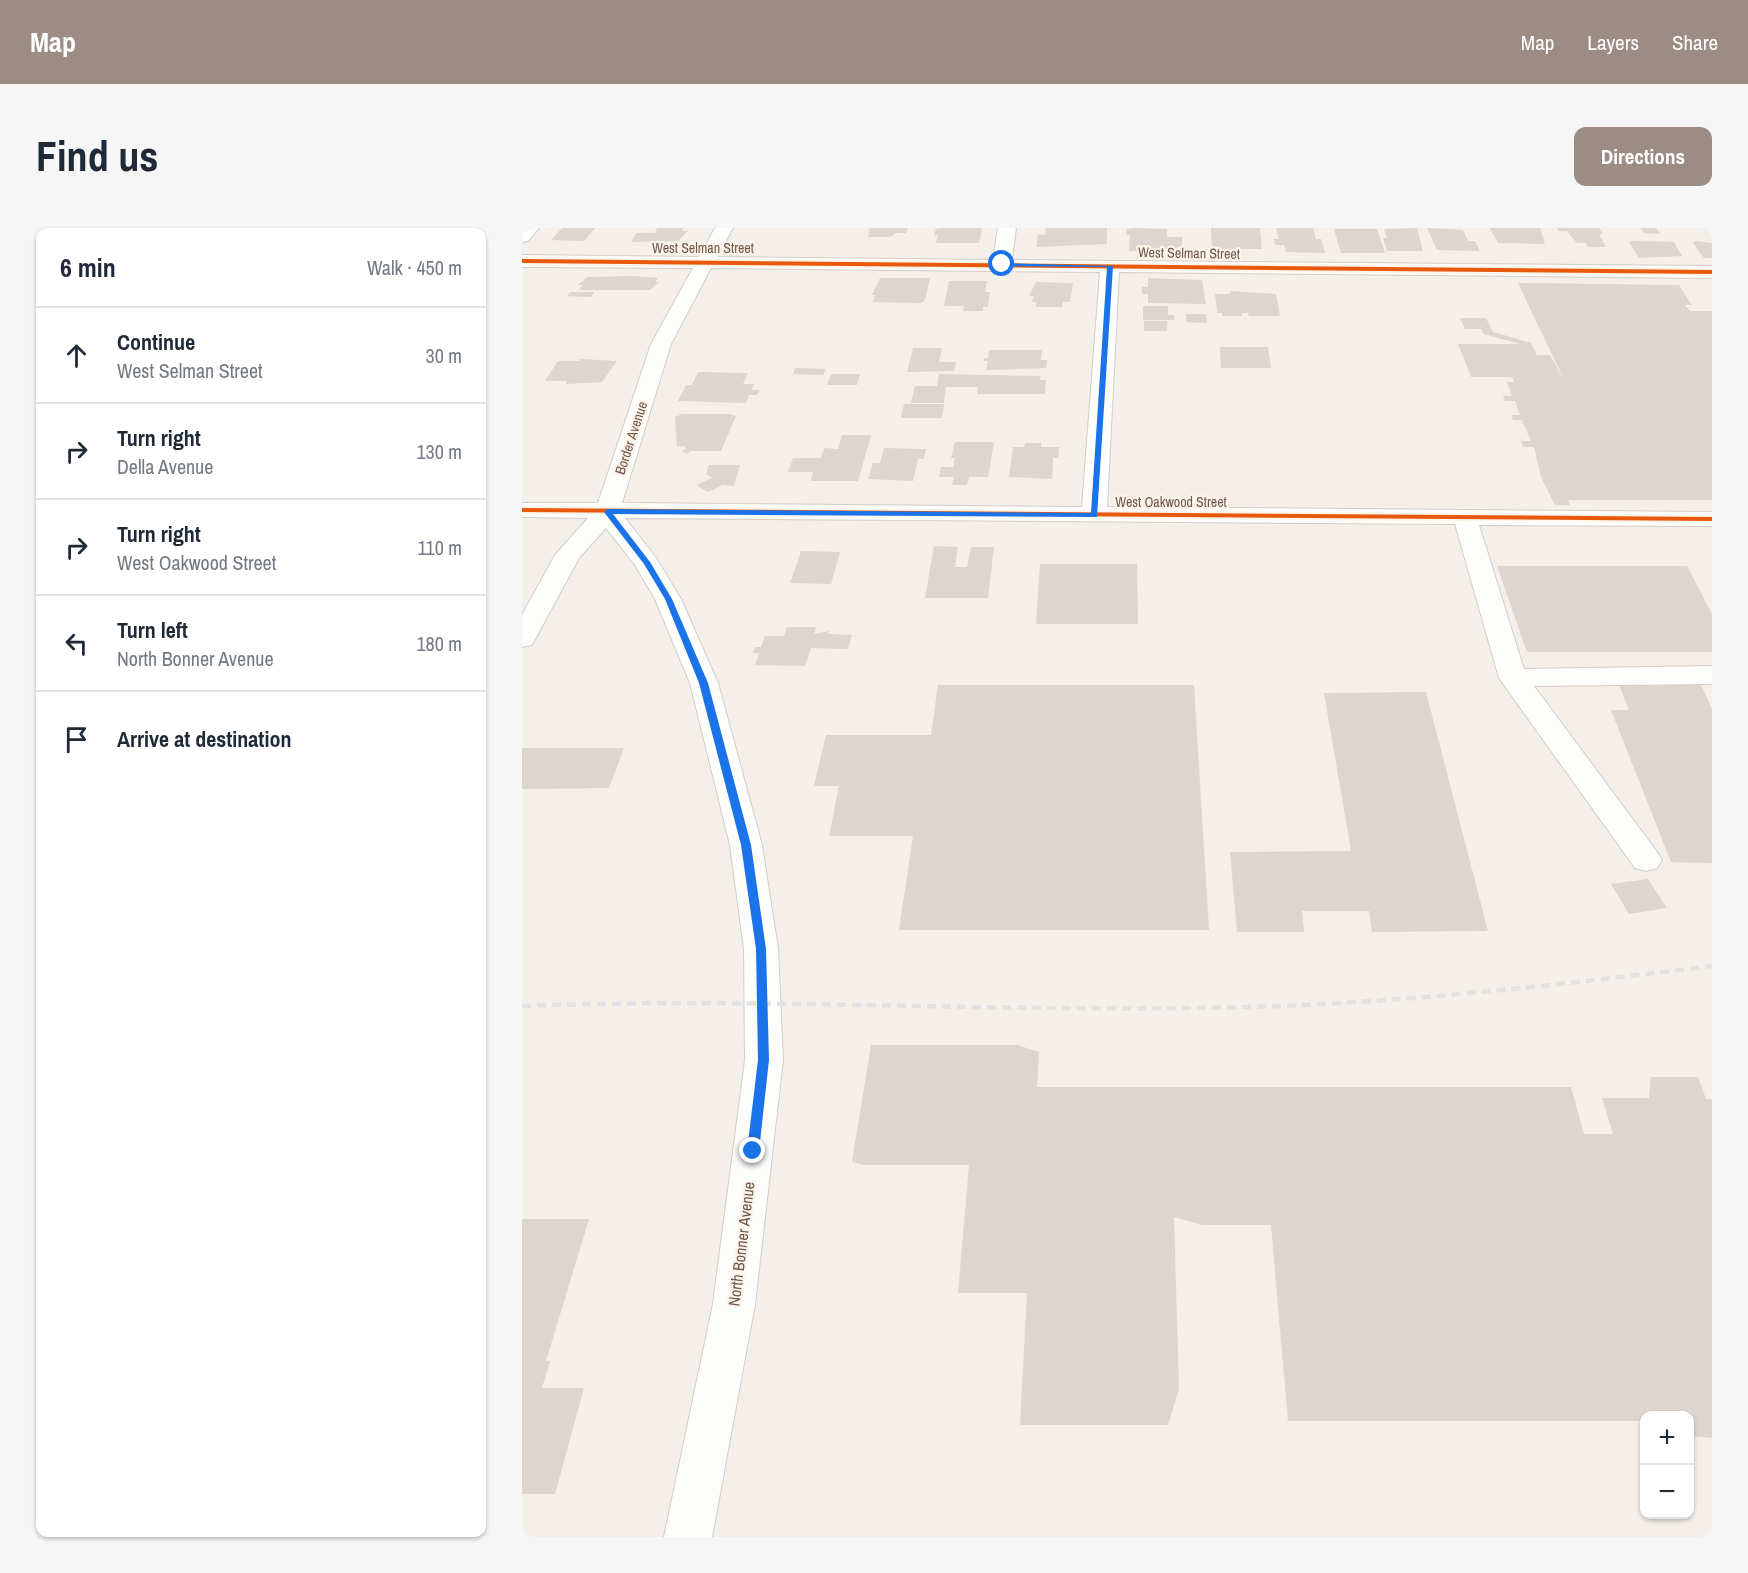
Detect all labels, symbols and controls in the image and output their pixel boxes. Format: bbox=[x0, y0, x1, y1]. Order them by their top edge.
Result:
text: Map bbox=[30, 23, 76, 61]
text: Map bbox=[1521, 28, 1554, 57]
text: Layers bbox=[1587, 28, 1639, 57]
text: Share bbox=[1672, 28, 1718, 57]
button: Directions bbox=[1574, 127, 1712, 186]
text: Find us bbox=[36, 128, 158, 184]
street label: West Selman Street bbox=[652, 239, 754, 257]
street label: West Selman Street bbox=[1138, 243, 1240, 263]
text: 6 min bbox=[60, 250, 116, 285]
route start bbox=[988, 250, 1014, 276]
text: Walk · 450 m bbox=[367, 254, 462, 281]
text: Continue bbox=[117, 327, 195, 357]
icon: ahead bbox=[60, 339, 93, 372]
text: 30 m bbox=[426, 342, 462, 369]
text: West Selman Street bbox=[117, 357, 263, 384]
street label: Border Avenue bbox=[611, 399, 651, 477]
text: Turn right bbox=[117, 423, 201, 453]
icon: right bbox=[60, 435, 93, 468]
text: 130 m bbox=[416, 438, 462, 465]
text: Della Avenue bbox=[117, 453, 213, 480]
street label: West Oakwood Street bbox=[1115, 493, 1227, 511]
text: Turn right bbox=[117, 519, 201, 549]
icon: right bbox=[60, 531, 93, 564]
text: 110 m bbox=[418, 534, 462, 561]
text: West Oakwood Street bbox=[117, 549, 276, 576]
text: Turn left bbox=[117, 615, 188, 645]
icon: left bbox=[60, 627, 93, 660]
text: 180 m bbox=[416, 630, 462, 657]
text: North Bonner Avenue bbox=[117, 645, 274, 672]
icon: arrive bbox=[60, 723, 93, 756]
text: Arrive at destination bbox=[117, 724, 291, 754]
route end bbox=[739, 1137, 765, 1163]
street label: North Bonner Avenue bbox=[722, 1181, 760, 1307]
map controls bbox=[1640, 1411, 1694, 1519]
button: + bbox=[1640, 1411, 1694, 1465]
button: − bbox=[1640, 1465, 1694, 1519]

